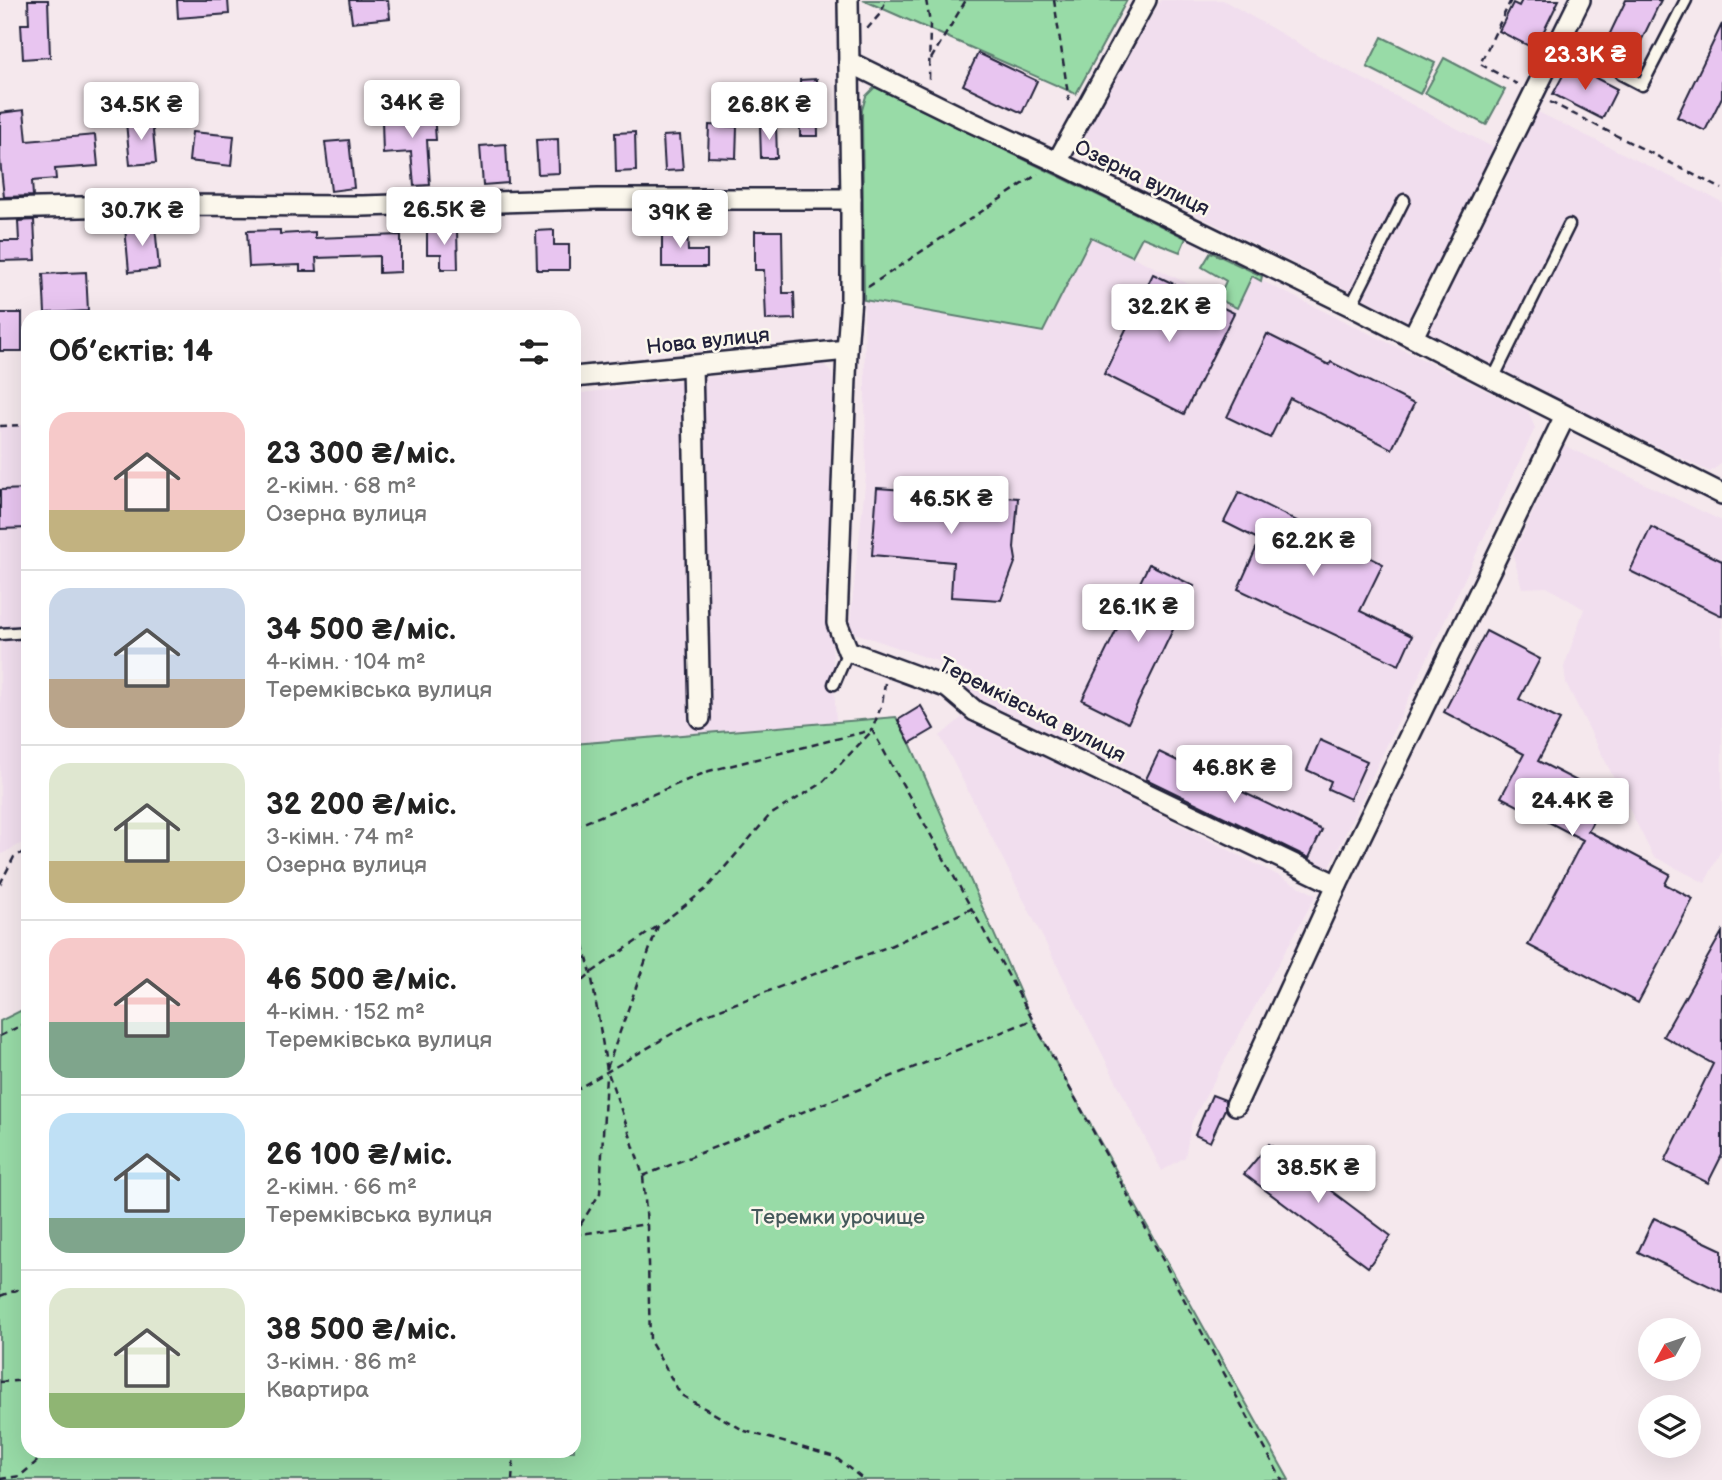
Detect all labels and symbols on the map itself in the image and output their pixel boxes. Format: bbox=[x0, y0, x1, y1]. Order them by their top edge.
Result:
pin: 23.3K ₴ bbox=[1520, 32, 1650, 92]
pin: 34K ₴ bbox=[363, 80, 461, 140]
pin: 34.5K ₴ bbox=[76, 82, 206, 142]
pin: 26.8K ₴ bbox=[704, 82, 834, 142]
street label: Озерна вулиця bbox=[1070, 135, 1214, 221]
pin: 30.7K ₴ bbox=[77, 188, 207, 248]
pin: 26.5K ₴ bbox=[379, 188, 509, 247]
pin: 39K ₴ bbox=[631, 190, 729, 250]
pin: 32.2K ₴ bbox=[1104, 284, 1234, 344]
street label: Нова вулиця bbox=[645, 322, 771, 360]
pin: 46.5K ₴ bbox=[886, 476, 1016, 536]
pin: 62.2K ₴ bbox=[1248, 518, 1378, 578]
pin: 26.1K ₴ bbox=[1073, 584, 1203, 644]
street label: Теремківська вулиця bbox=[934, 652, 1130, 768]
pin: 46.8K ₴ bbox=[1169, 746, 1299, 805]
pin: 24.4K ₴ bbox=[1507, 778, 1637, 838]
pin: 38.5K ₴ bbox=[1253, 1146, 1383, 1205]
park label: Теремки урочище bbox=[751, 1205, 925, 1230]
north arrow bbox=[1638, 1318, 1701, 1381]

